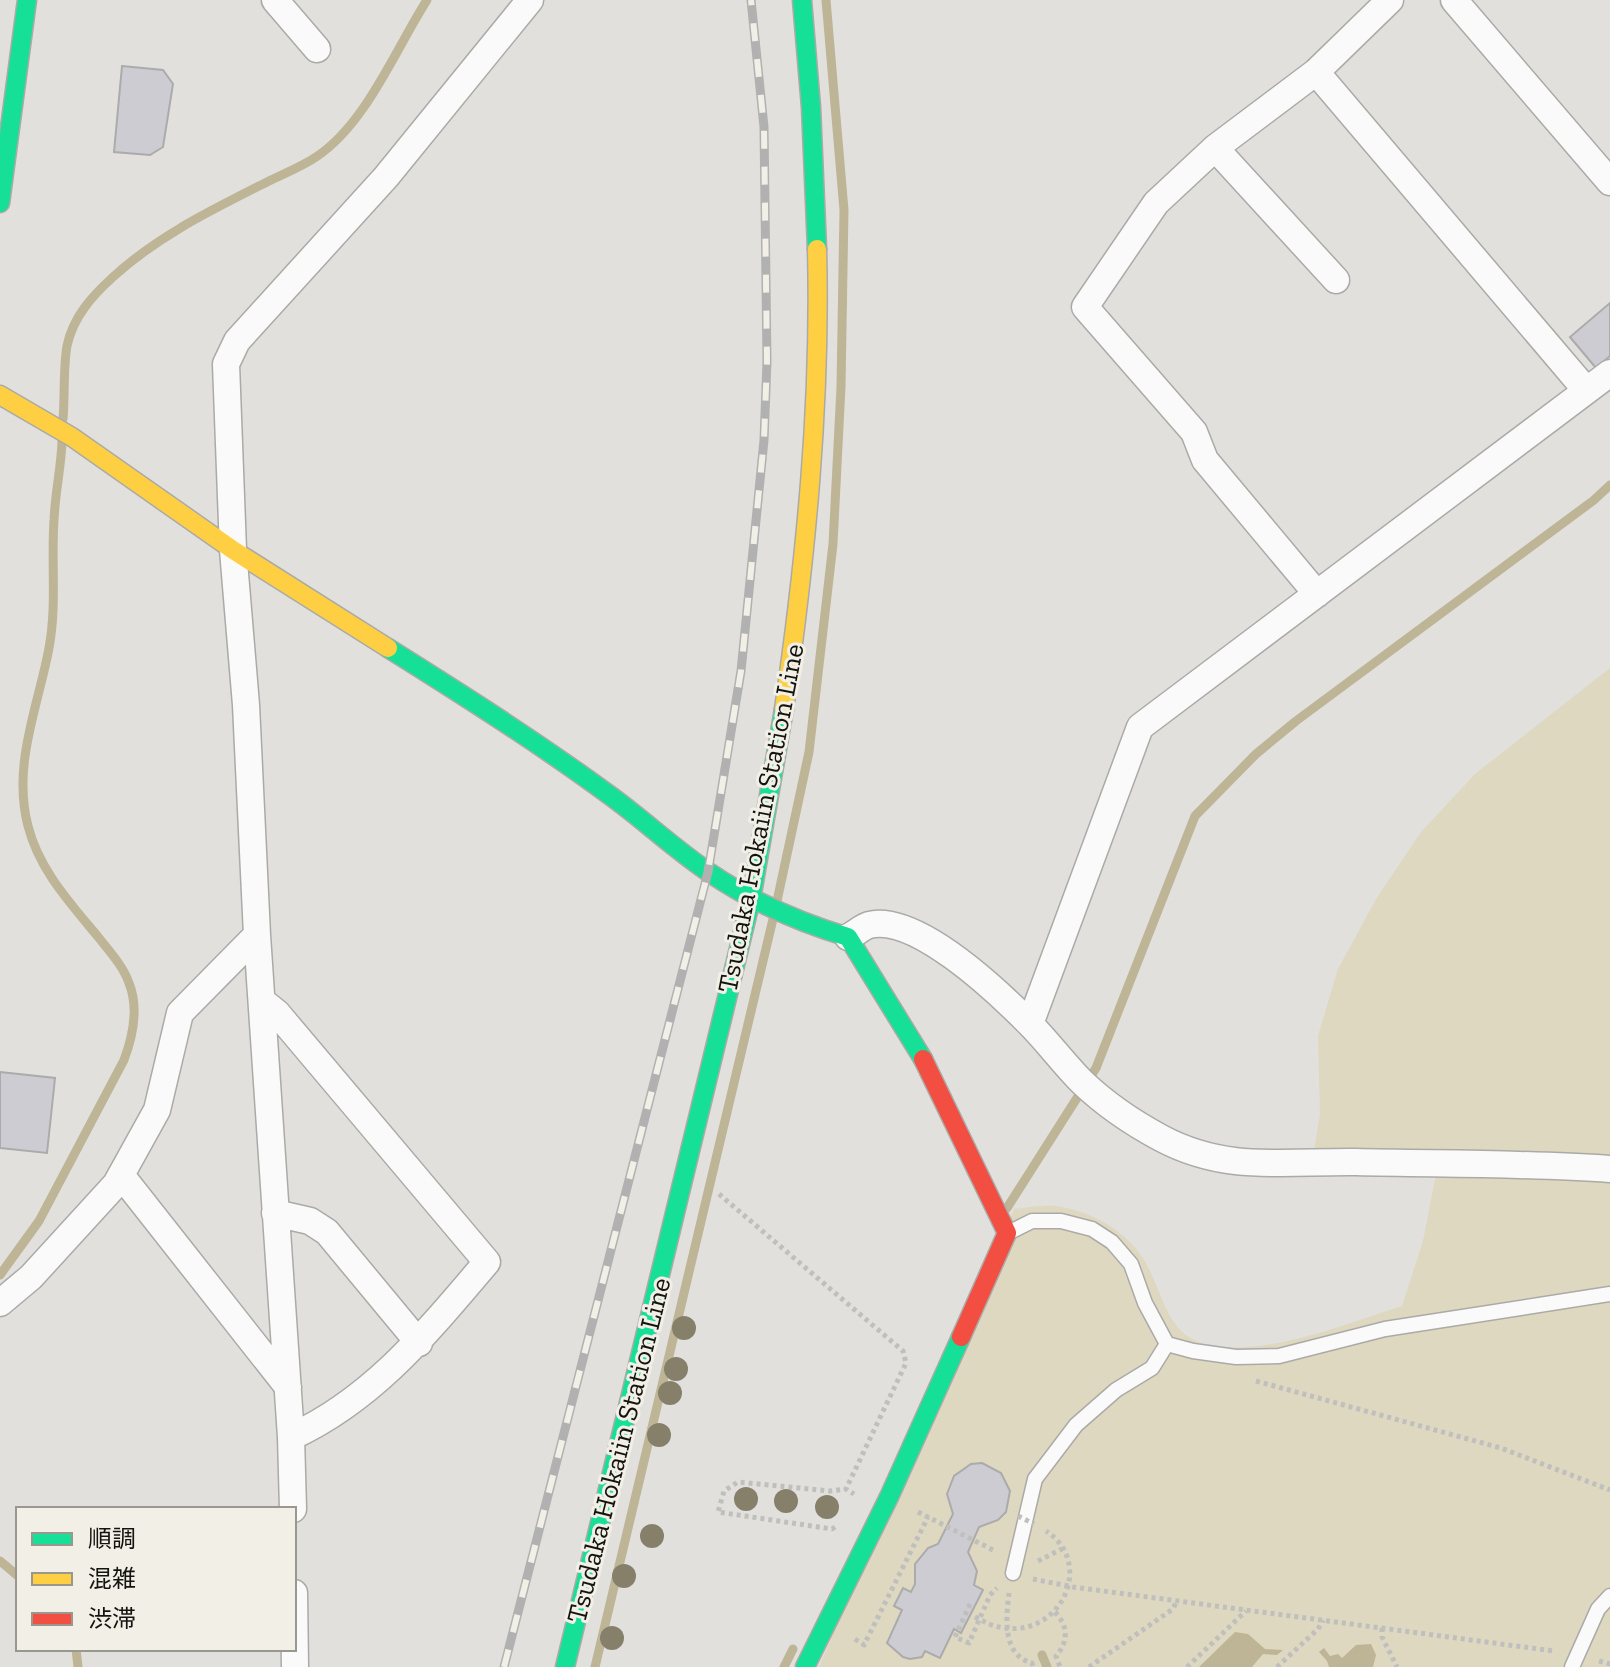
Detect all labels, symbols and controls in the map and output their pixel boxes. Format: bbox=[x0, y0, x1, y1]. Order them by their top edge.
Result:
street label: Tsudaka Hokaiin Station Line bbox=[710, 641, 811, 995]
street label: Tsudaka Hokaiin Station Line bbox=[560, 1274, 677, 1626]
legend bbox=[16, 1507, 296, 1651]
text: 順調 bbox=[88, 1524, 136, 1553]
text: 混雑 bbox=[88, 1564, 136, 1593]
text: 渋滞 bbox=[88, 1604, 136, 1633]

